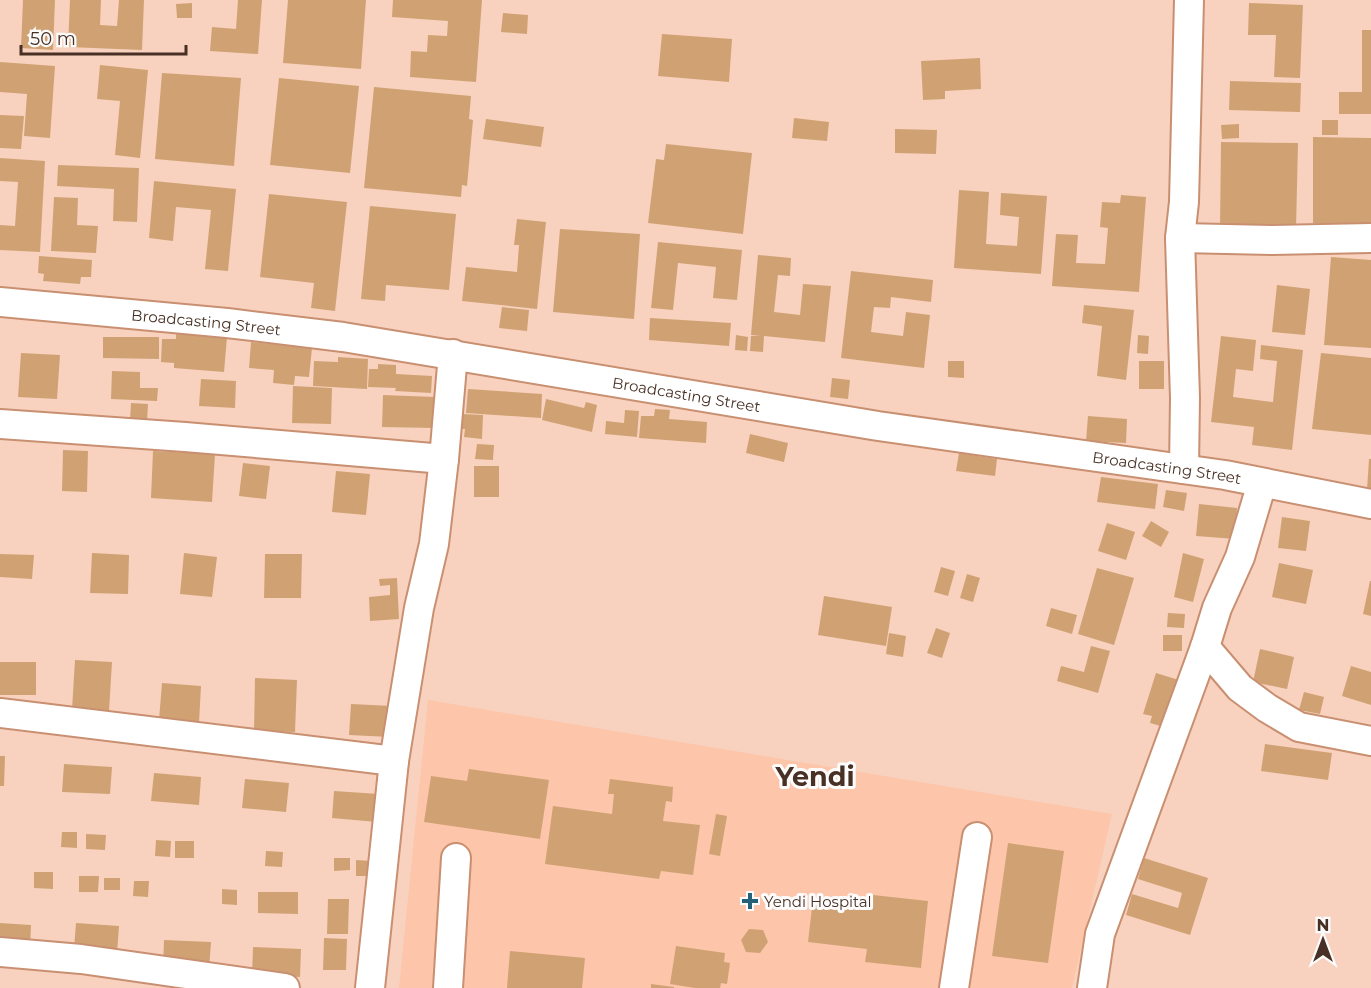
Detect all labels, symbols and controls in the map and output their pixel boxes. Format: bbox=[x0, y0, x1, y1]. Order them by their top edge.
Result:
scale bar bbox=[21, 18, 186, 56]
text: 50 m bbox=[30, 28, 76, 50]
street label: Broadcasting Street bbox=[131, 305, 282, 339]
street label: Broadcasting Street bbox=[611, 372, 762, 416]
street label: Broadcasting Street bbox=[1091, 447, 1243, 488]
district label: Yendi bbox=[774, 760, 855, 793]
marker: Yendi Hospital bbox=[741, 892, 759, 910]
place label: Yendi Hospital bbox=[764, 892, 872, 911]
north arrow bbox=[1293, 910, 1353, 970]
text: N bbox=[1317, 916, 1329, 935]

